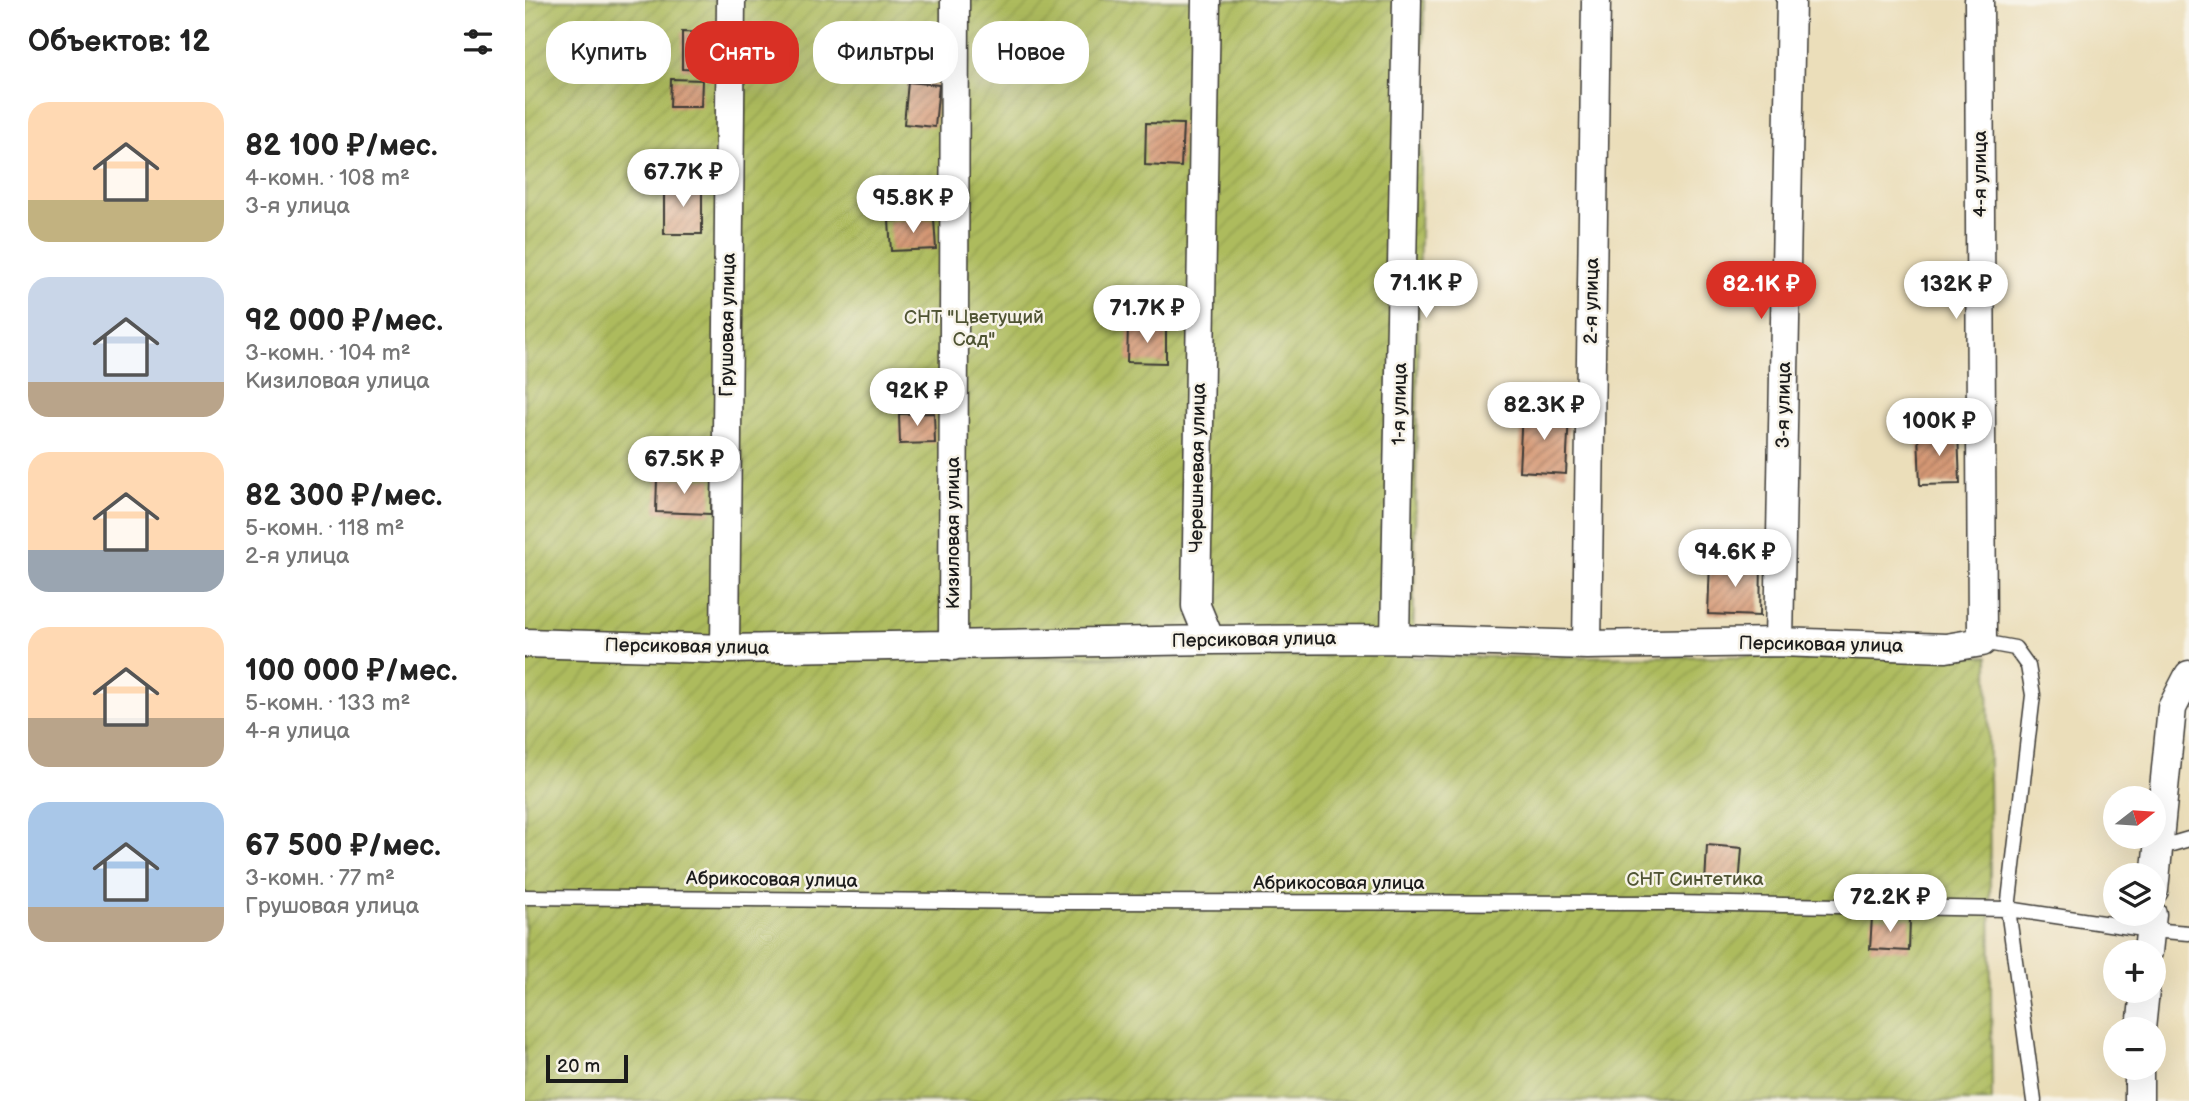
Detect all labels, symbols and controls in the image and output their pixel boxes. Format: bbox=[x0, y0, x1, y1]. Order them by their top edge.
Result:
chip: Купить bbox=[546, 21, 671, 84]
chip: Снять bbox=[685, 21, 799, 84]
chip: Фильтры bbox=[813, 21, 958, 84]
chip: Новое bbox=[972, 21, 1089, 84]
icon: filters bbox=[459, 23, 497, 61]
text: Объектов: 12 bbox=[28, 24, 210, 60]
text: 82 100 ₽/мес. bbox=[245, 128, 438, 164]
icon: home bbox=[84, 130, 168, 214]
street label: 4-я улица bbox=[1969, 131, 1992, 217]
pin: 67.7K ₽ bbox=[618, 150, 748, 209]
text: 67.7K ₽ bbox=[643, 158, 723, 186]
text: 4-комн. · 108 m² bbox=[245, 164, 410, 192]
pin: 95.8K ₽ bbox=[848, 176, 978, 235]
text: 95.8K ₽ bbox=[873, 184, 953, 212]
text: 3-я улица bbox=[245, 192, 350, 220]
street label: Грушовая улица bbox=[715, 253, 741, 397]
street label: 2-я улица bbox=[1580, 258, 1604, 344]
pin: 71.1K ₽ bbox=[1361, 260, 1491, 320]
pin: 82.1K ₽ bbox=[1696, 262, 1826, 321]
pin: 132K ₽ bbox=[1899, 262, 2013, 321]
text: 71.1K ₽ bbox=[1390, 269, 1462, 297]
text: 82.1K ₽ bbox=[1722, 270, 1800, 298]
text: 132K ₽ bbox=[1920, 270, 1992, 298]
pin: 71.7K ₽ bbox=[1082, 286, 1212, 345]
text: 71.7K ₽ bbox=[1109, 294, 1185, 322]
text: 92 000 ₽/мес. bbox=[245, 303, 443, 339]
icon: home bbox=[84, 305, 168, 389]
park label: СНТ "Цветущий Сад" bbox=[904, 306, 1044, 351]
text: 3-комн. · 104 m² bbox=[245, 339, 411, 367]
street label: 3-я улица bbox=[1772, 361, 1796, 449]
street label: 1-я улица bbox=[1388, 363, 1412, 445]
text: Кизиловая улица bbox=[245, 367, 430, 395]
pin: 92K ₽ bbox=[868, 368, 966, 428]
text: 92K ₽ bbox=[886, 377, 948, 405]
pin: 82.3K ₽ bbox=[1479, 382, 1609, 442]
street label: Черешневая улица bbox=[1185, 383, 1211, 553]
text: 82.3K ₽ bbox=[1503, 391, 1585, 419]
pin: 100K ₽ bbox=[1882, 398, 1996, 458]
text: 100K ₽ bbox=[1902, 407, 1976, 435]
pin: 67.5K ₽ bbox=[619, 436, 749, 496]
text: 67.5K ₽ bbox=[644, 445, 724, 473]
street label: Кизиловая улица bbox=[942, 457, 965, 609]
text: 82 300 ₽/мес. bbox=[245, 478, 442, 514]
icon: home bbox=[84, 480, 168, 564]
text: 5-комн. · 118 m² bbox=[245, 514, 404, 542]
pin: 94.6K ₽ bbox=[1670, 530, 1800, 589]
text: 94.6K ₽ bbox=[1694, 538, 1776, 566]
text: 2-я улица bbox=[245, 542, 350, 570]
street label: Персиковая улица bbox=[1172, 627, 1336, 653]
street label: Персиковая улица bbox=[1739, 632, 1903, 658]
street label: Персиковая улица bbox=[605, 634, 769, 660]
text: 100 000 ₽/мес. bbox=[245, 653, 458, 689]
icon: home bbox=[84, 655, 168, 739]
text: 5-комн. · 133 m² bbox=[245, 689, 410, 717]
text: 4-я улица bbox=[245, 717, 350, 745]
north arrow bbox=[2103, 786, 2167, 849]
map controls bbox=[2103, 786, 2166, 1080]
text: 67 500 ₽/мес. bbox=[245, 828, 441, 864]
icon: home bbox=[84, 830, 168, 914]
button: layers bbox=[2103, 863, 2166, 926]
text: 3-комн. · 77 m² bbox=[245, 864, 395, 892]
street label: Абрикосовая улица bbox=[685, 867, 858, 893]
park label: СНТ Синтетика bbox=[1626, 868, 1764, 891]
street label: Абрикосовая улица bbox=[1252, 872, 1425, 895]
pin: 72.2K ₽ bbox=[1825, 874, 1955, 934]
text: 72.2K ₽ bbox=[1850, 883, 1930, 911]
text: Грушовая улица bbox=[245, 892, 419, 920]
button: + bbox=[2103, 940, 2166, 1003]
button: − bbox=[2103, 1017, 2166, 1080]
scale bar bbox=[546, 1052, 628, 1084]
text: 20 m bbox=[557, 1055, 600, 1078]

